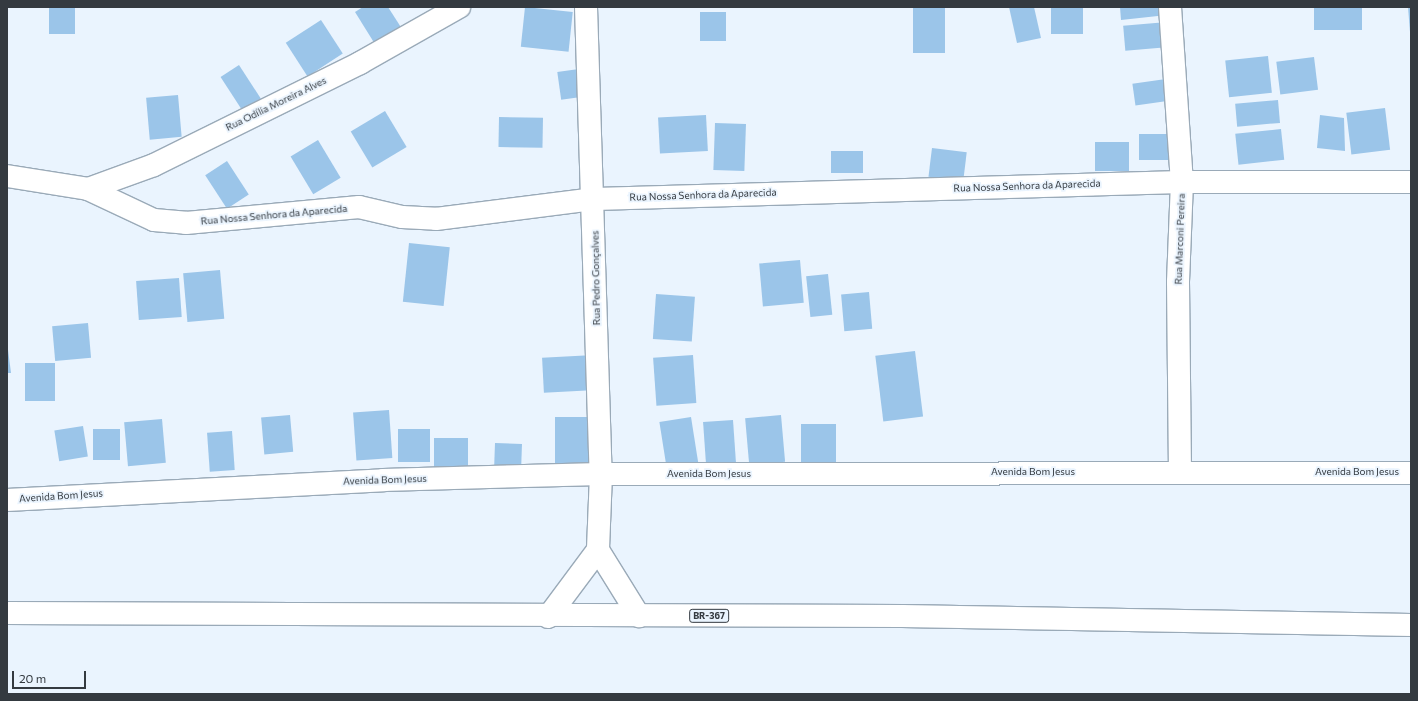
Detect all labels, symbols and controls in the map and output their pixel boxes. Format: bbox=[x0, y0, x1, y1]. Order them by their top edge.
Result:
street label: Rua Odília Moreira Alves bbox=[224, 74, 328, 134]
street label: Rua Nossa Senhora da Aparecida bbox=[953, 177, 1101, 195]
street label: Rua Nossa Senhora da Aparecida bbox=[629, 186, 777, 204]
street label: Rua Marconi Pereira bbox=[1172, 193, 1188, 285]
street label: Rua Nossa Senhora da Aparecida bbox=[200, 203, 348, 227]
street label: Rua Pedro Gonçalves bbox=[589, 231, 603, 325]
street label: Avenida Bom Jesus bbox=[991, 466, 1075, 478]
street label: Avenida Bom Jesus bbox=[1315, 466, 1399, 478]
street label: Avenida Bom Jesus bbox=[667, 468, 751, 480]
street label: Avenida Bom Jesus bbox=[343, 473, 427, 487]
street label: Avenida Bom Jesus bbox=[19, 487, 103, 505]
road number: BR-367 bbox=[689, 609, 729, 623]
scale bar bbox=[14, 663, 88, 689]
text: 20 m bbox=[19, 671, 46, 685]

